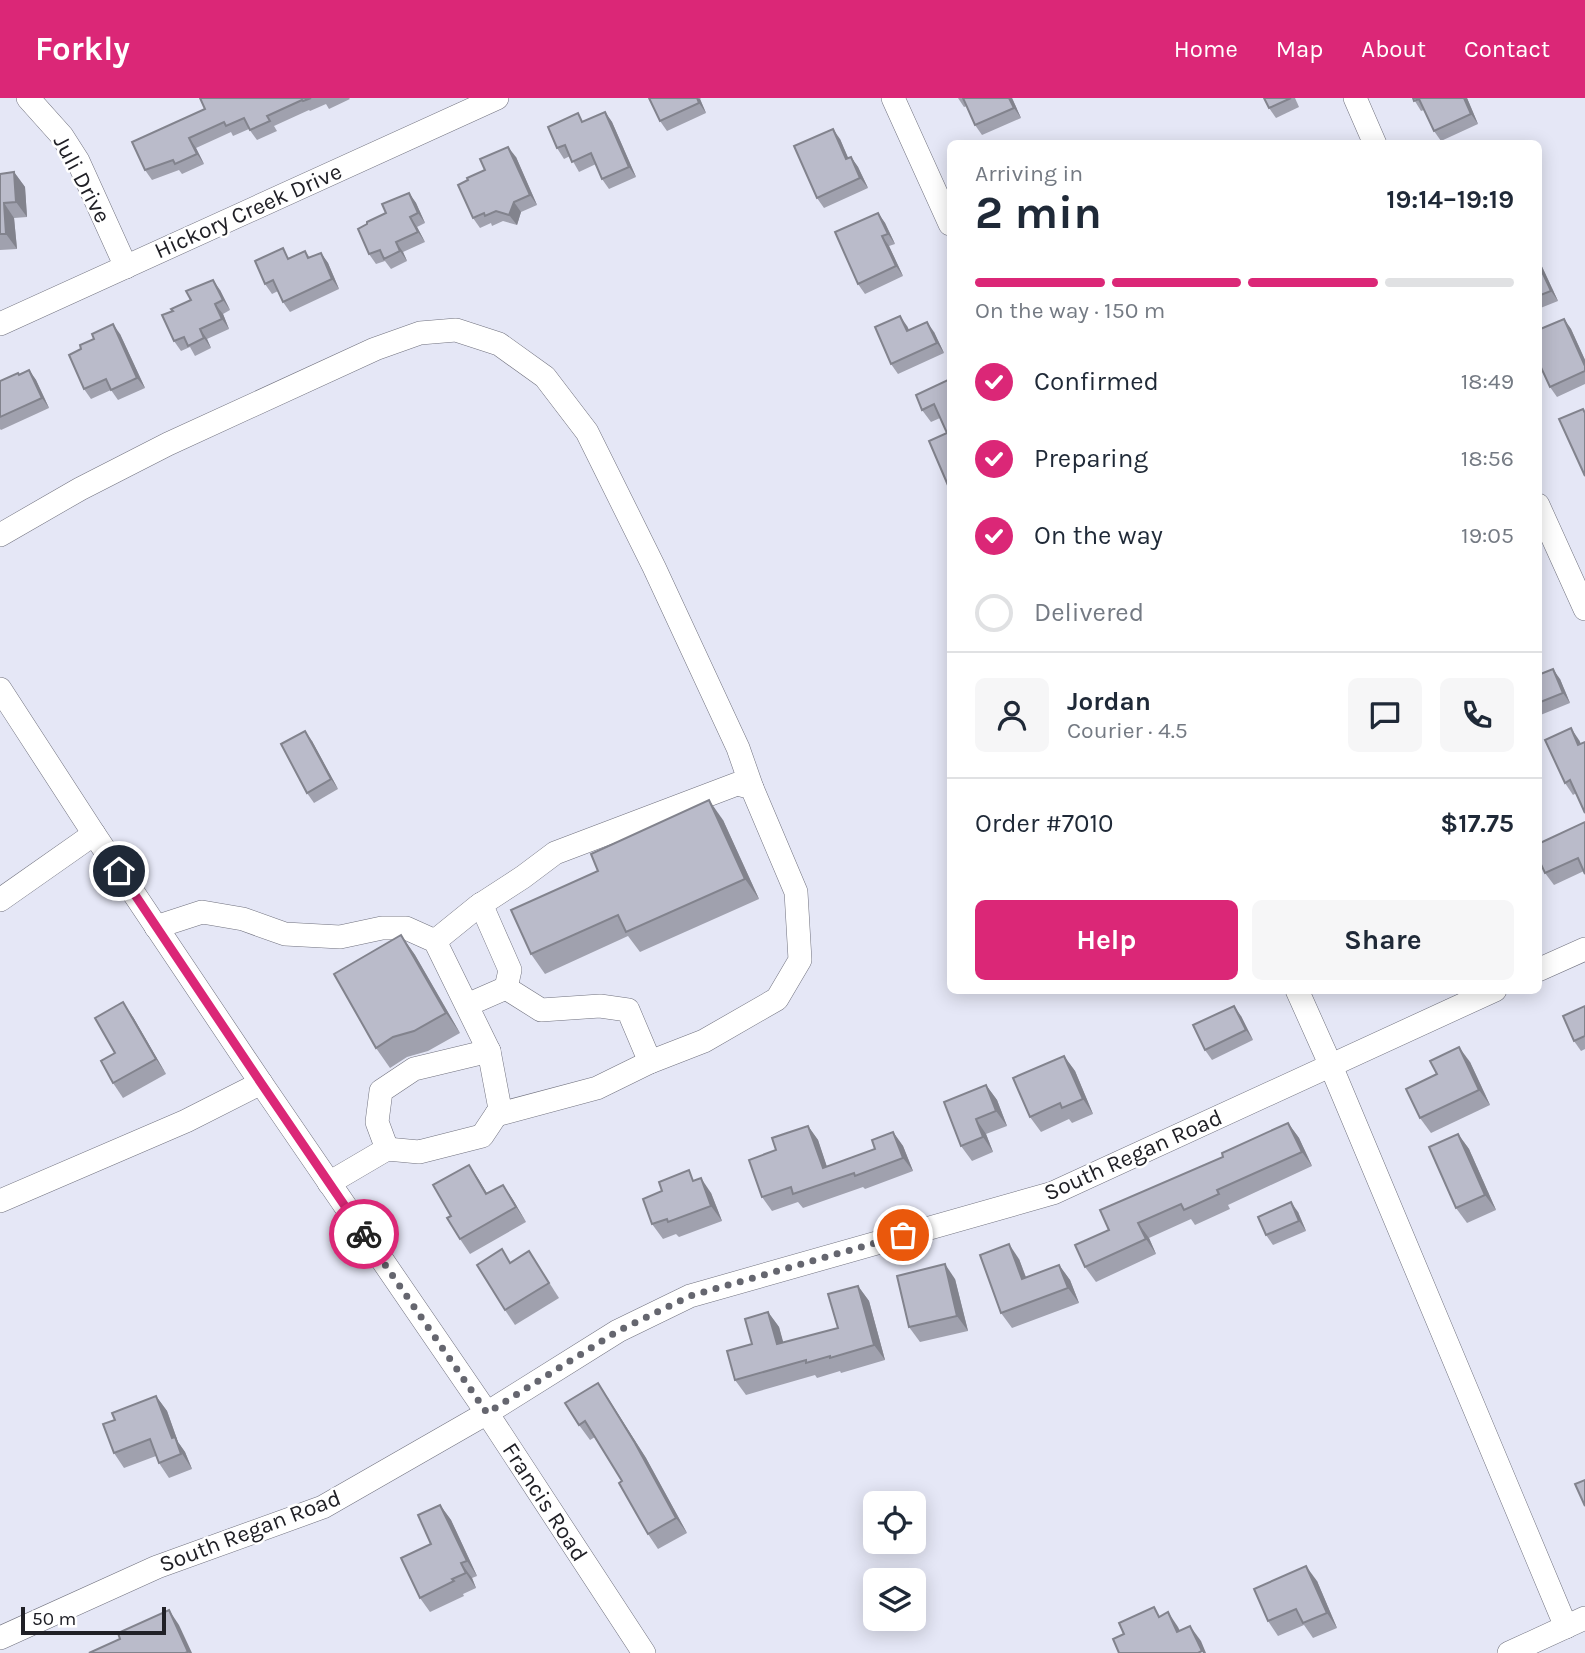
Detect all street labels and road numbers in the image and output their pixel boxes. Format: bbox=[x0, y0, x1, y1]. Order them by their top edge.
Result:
street label: Juli Drive bbox=[48, 130, 116, 228]
street label: Hickory Creek Drive bbox=[150, 158, 346, 264]
street label: South Regan Road bbox=[1040, 1104, 1226, 1206]
street label: Francis Road bbox=[497, 1438, 593, 1566]
street label: South Regan Road bbox=[155, 1484, 345, 1578]

